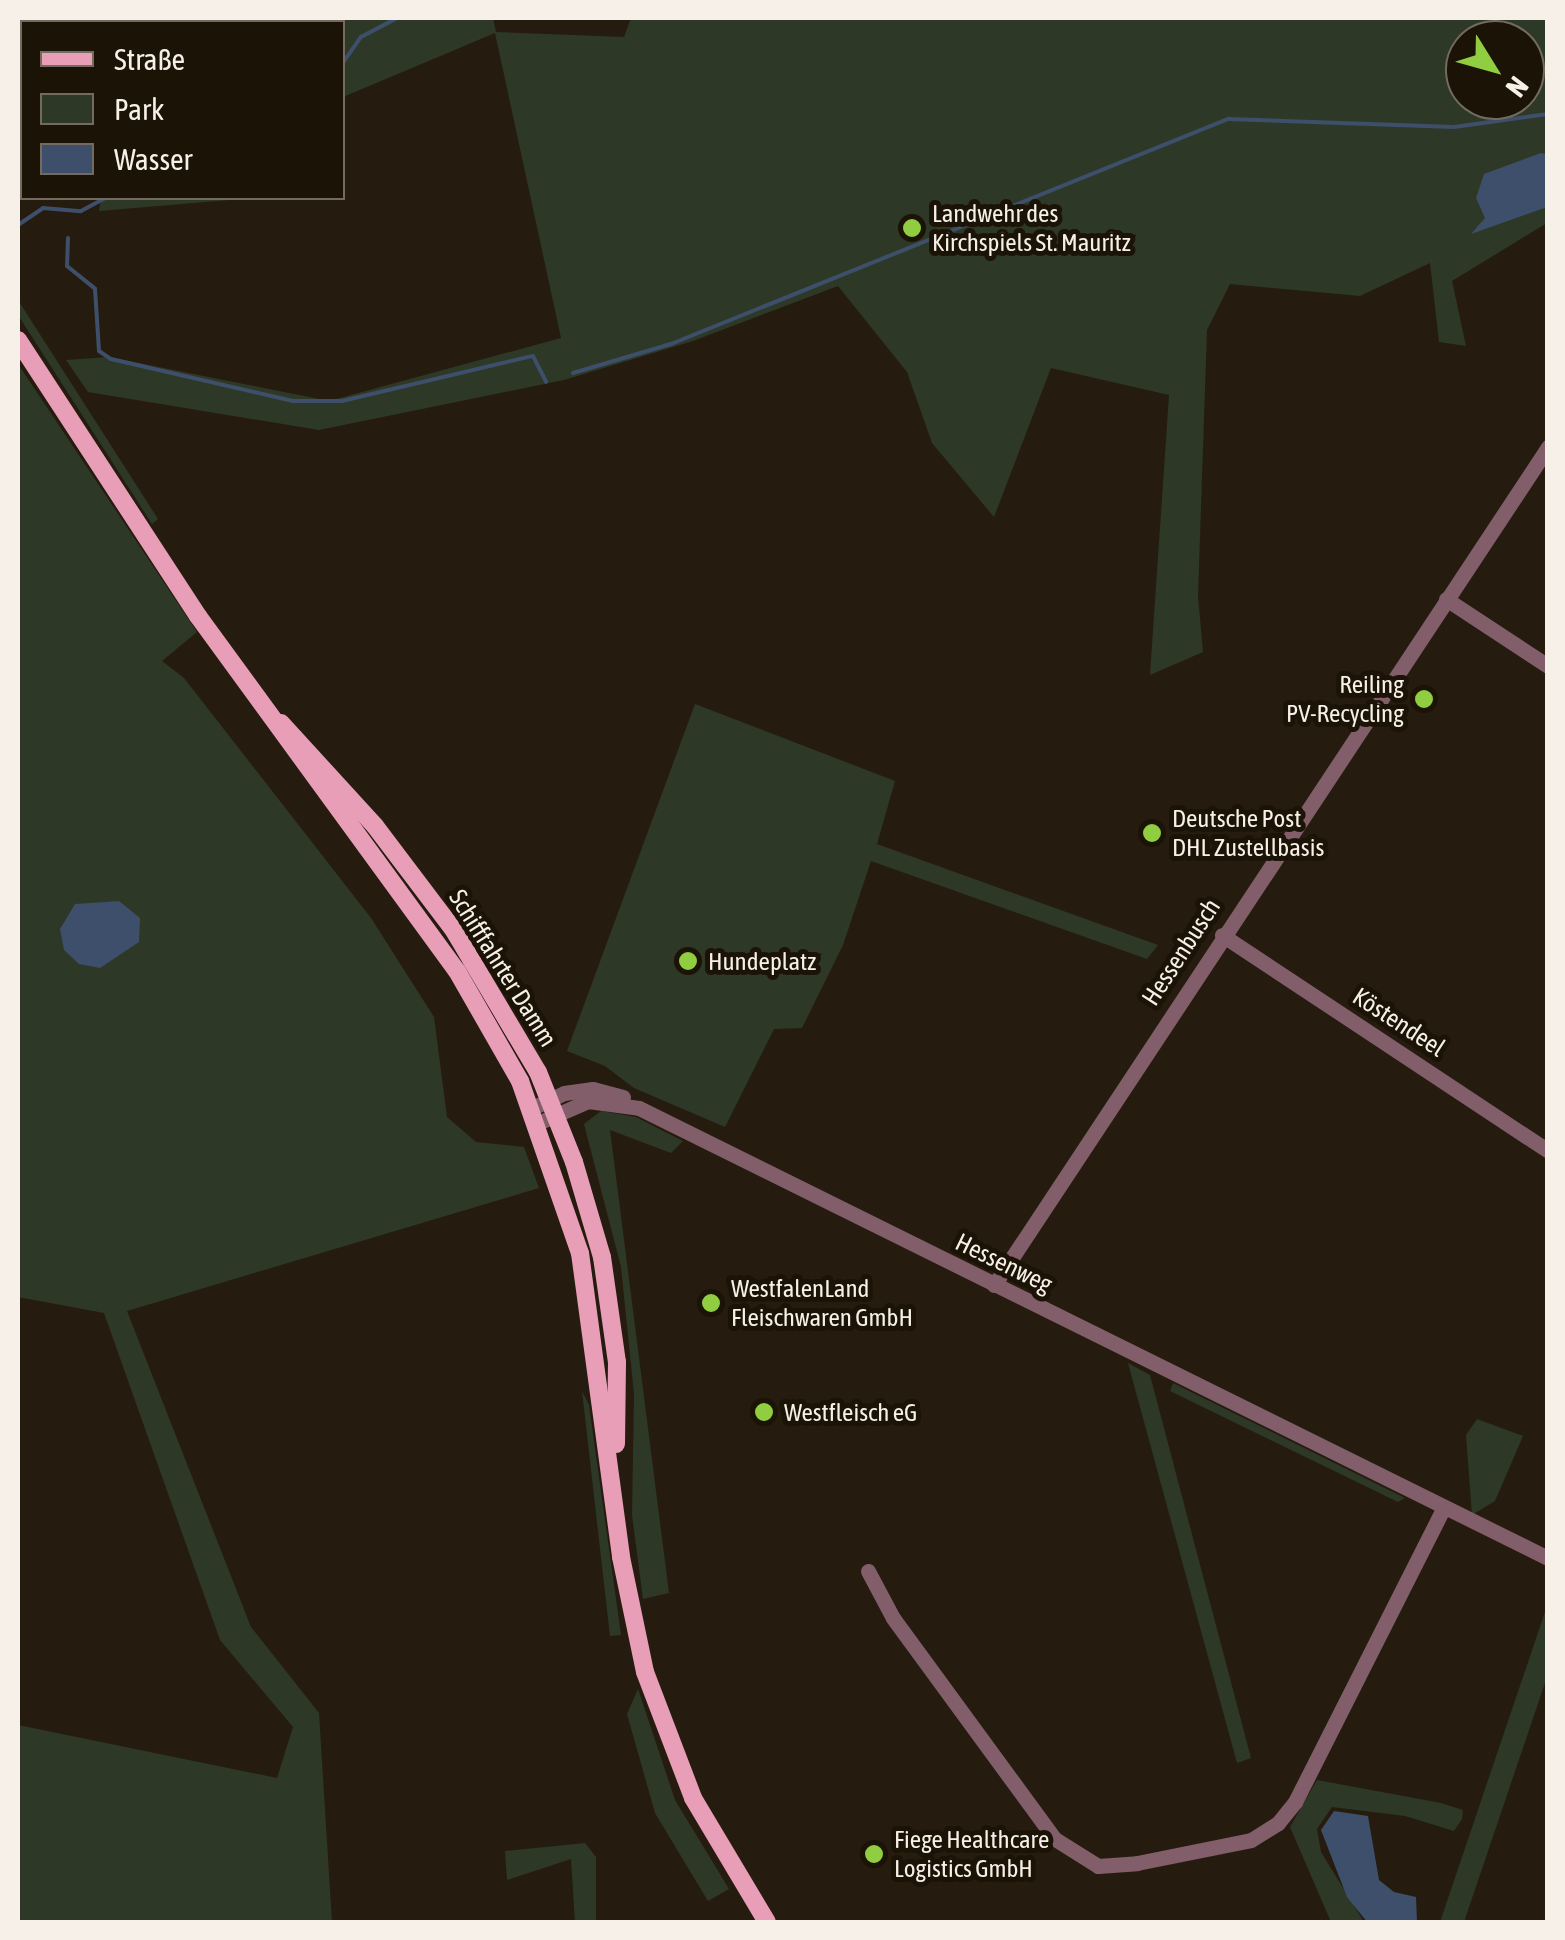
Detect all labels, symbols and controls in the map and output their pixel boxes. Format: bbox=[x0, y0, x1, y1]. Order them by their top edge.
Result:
legend bbox=[20, 20, 345, 200]
north arrow bbox=[1445, 20, 1545, 120]
text: Straße bbox=[114, 42, 185, 76]
text: N bbox=[1500, 71, 1535, 103]
text: Park bbox=[114, 92, 164, 126]
text: Wasser bbox=[114, 142, 192, 176]
place label: Landwehr des Kirchspiels St. Mauritz bbox=[932, 199, 1131, 258]
marker: Landwehr des Kirchspiels St. Mauritz bbox=[901, 217, 923, 239]
place label: Reiling PV-Recycling bbox=[1286, 670, 1404, 729]
marker: Reiling PV-Recycling bbox=[1413, 688, 1435, 710]
place label: Deutsche Post DHL Zustellbasis bbox=[1172, 804, 1324, 863]
marker: Deutsche Post DHL Zustellbasis bbox=[1141, 822, 1163, 844]
street label: Schifffahrter Damm bbox=[443, 884, 563, 1052]
street label: Hessenbusch bbox=[1135, 893, 1227, 1011]
place label: Hundeplatz bbox=[708, 946, 816, 976]
marker: Hundeplatz bbox=[677, 950, 699, 972]
street label: Köstendeel bbox=[1347, 981, 1451, 1063]
street label: Hessenweg bbox=[951, 1227, 1057, 1299]
place label: WestfalenLand Fleischwaren GmbH bbox=[731, 1274, 913, 1333]
marker: WestfalenLand Fleischwaren GmbH bbox=[700, 1292, 722, 1314]
place label: Westfleisch eG bbox=[784, 1397, 917, 1427]
marker: Westfleisch eG bbox=[753, 1401, 775, 1423]
place label: Fiege Healthcare Logistics GmbH bbox=[894, 1825, 1049, 1884]
marker: Fiege Healthcare Logistics GmbH bbox=[863, 1843, 885, 1865]

